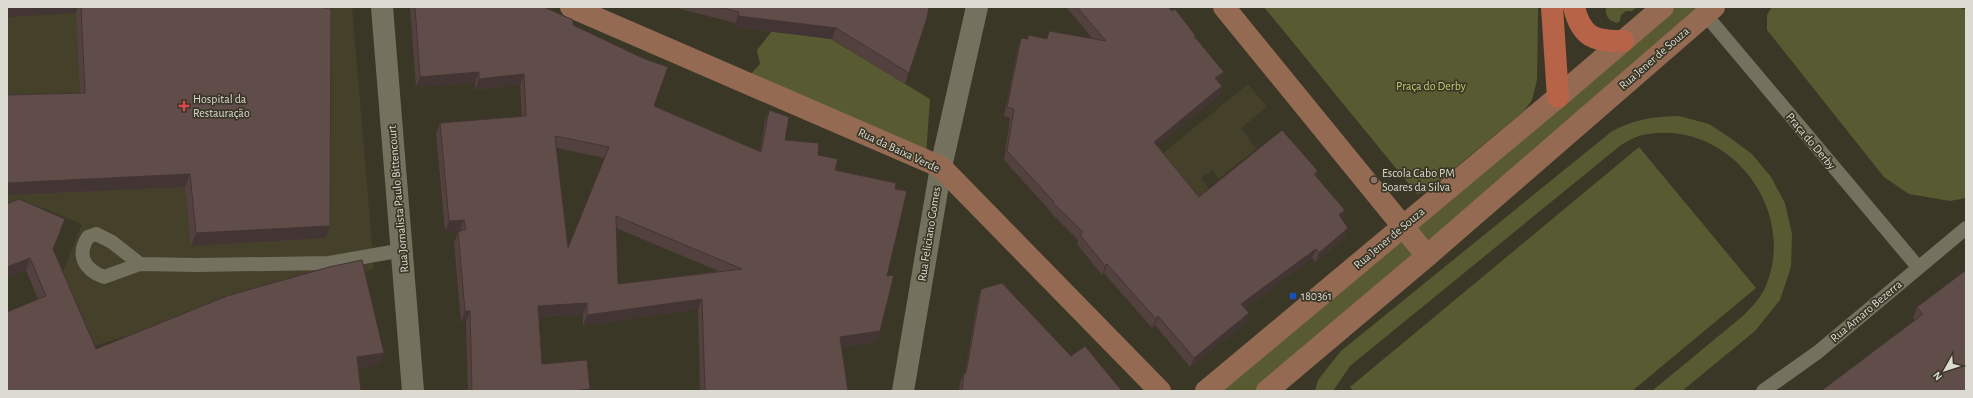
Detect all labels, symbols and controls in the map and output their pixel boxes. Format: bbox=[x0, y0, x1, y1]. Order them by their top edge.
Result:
street label: Rua Jener de Souza bbox=[1617, 24, 1692, 91]
park label: Praça do Derby bbox=[1396, 80, 1466, 93]
place label: Hospital da Restauração bbox=[193, 93, 250, 119]
marker: Hospital da Restauração bbox=[178, 100, 190, 112]
street label: Praça do Derby bbox=[1783, 110, 1838, 172]
street label: Rua Jornalista Paulo Bittencourt bbox=[386, 125, 410, 273]
street label: Rua da Baixa Verde bbox=[856, 126, 942, 174]
place label: Escola Cabo PM Soares da Silva bbox=[1382, 167, 1455, 193]
marker: Escola Cabo PM Soares da Silva bbox=[1369, 175, 1379, 185]
street label: Rua Feliciano Gomes bbox=[916, 186, 942, 282]
street label: Rua Jener de Souza bbox=[1351, 205, 1427, 271]
street label: Rua Amaro Bezerra bbox=[1828, 278, 1904, 344]
place label: 180361 bbox=[1301, 290, 1332, 302]
marker: 180361 bbox=[1288, 291, 1298, 301]
north arrow bbox=[1925, 350, 1965, 390]
text: N bbox=[1931, 370, 1944, 382]

